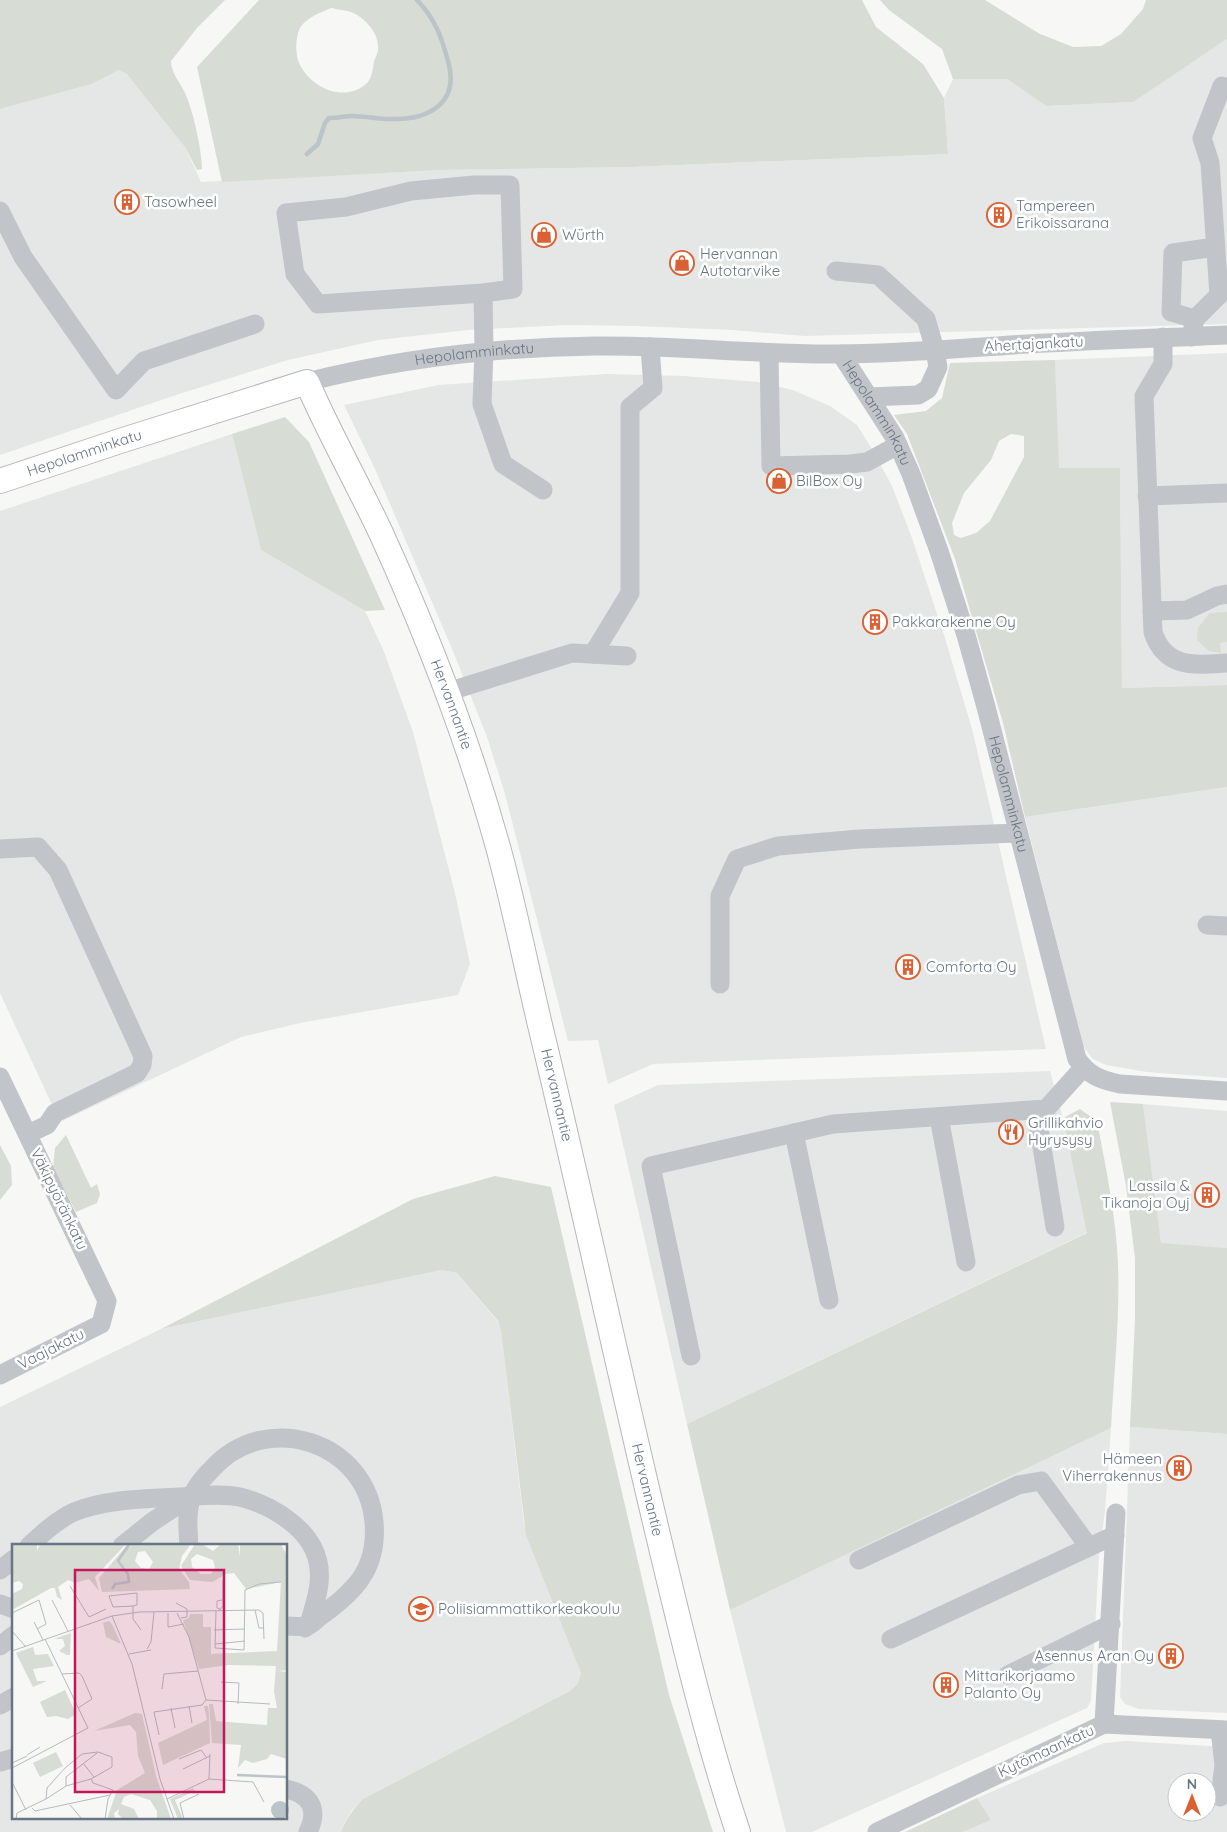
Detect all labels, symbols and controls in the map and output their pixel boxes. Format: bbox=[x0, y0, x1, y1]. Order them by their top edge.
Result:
building icon: Tasowheel bbox=[114, 189, 140, 215]
place label: Tasowheel bbox=[144, 192, 217, 211]
place label: Tampereen Erikoissarana bbox=[1016, 196, 1109, 232]
building icon: Tampereen Erikoissarana bbox=[986, 202, 1012, 228]
shop icon: Würth bbox=[531, 222, 557, 248]
place label: Würth bbox=[562, 225, 604, 244]
place label: Hervannan Autotarvike bbox=[700, 244, 780, 280]
shop icon: Hervannan Autotarvike bbox=[669, 250, 695, 276]
street label: Ahertajankatu bbox=[984, 331, 1084, 356]
street label: Hepolamminkatu bbox=[413, 338, 535, 369]
street label: Hepolamminkatu bbox=[838, 356, 916, 468]
street label: Hepolamminkatu bbox=[24, 425, 144, 480]
shop icon: BilBox Oy bbox=[766, 468, 792, 494]
place label: BilBox Oy bbox=[796, 471, 862, 490]
building icon: Pakkarakenne Oy bbox=[862, 609, 888, 635]
place label: Pakkarakenne Oy bbox=[892, 612, 1016, 631]
street label: Hervannantie bbox=[427, 656, 477, 752]
street label: Hepolamminkatu bbox=[985, 733, 1033, 854]
building icon: Comforta Oy bbox=[895, 954, 921, 980]
place label: Comforta Oy bbox=[926, 957, 1017, 976]
street label: Hervannantie bbox=[537, 1047, 577, 1143]
place label: Grillikahvio Hyrysysy bbox=[1028, 1113, 1103, 1149]
restaurant icon: Grillikahvio Hyrysysy bbox=[998, 1119, 1024, 1145]
street label: Väkipyöränkatu bbox=[27, 1145, 92, 1253]
place label: Lassila & Tikanoja Oyj bbox=[1102, 1176, 1190, 1212]
building icon: Lassila & Tikanoja Oyj bbox=[1194, 1182, 1220, 1208]
street label: Vaajakatu bbox=[14, 1324, 87, 1373]
street label: Hervannantie bbox=[628, 1441, 668, 1538]
place label: Hämeen Viherrakennus bbox=[1062, 1449, 1162, 1485]
building icon: Hämeen Viherrakennus bbox=[1166, 1455, 1192, 1481]
inset map bbox=[12, 1544, 288, 1820]
school or university icon: Poliisiammattikorkeakoulu bbox=[408, 1596, 434, 1622]
place label: Poliisiammattikorkeakoulu bbox=[438, 1599, 620, 1618]
building icon: Asennus Aran Oy bbox=[1158, 1643, 1184, 1669]
place label: Asennus Aran Oy bbox=[1035, 1646, 1154, 1665]
place label: Mittarikorjaamo Palanto Oy bbox=[964, 1666, 1075, 1702]
building icon: Mittarikorjaamo Palanto Oy bbox=[933, 1672, 959, 1698]
street label: Kytömaankatu bbox=[995, 1720, 1097, 1781]
north arrow bbox=[1167, 1772, 1217, 1822]
text: N bbox=[1187, 1775, 1197, 1793]

